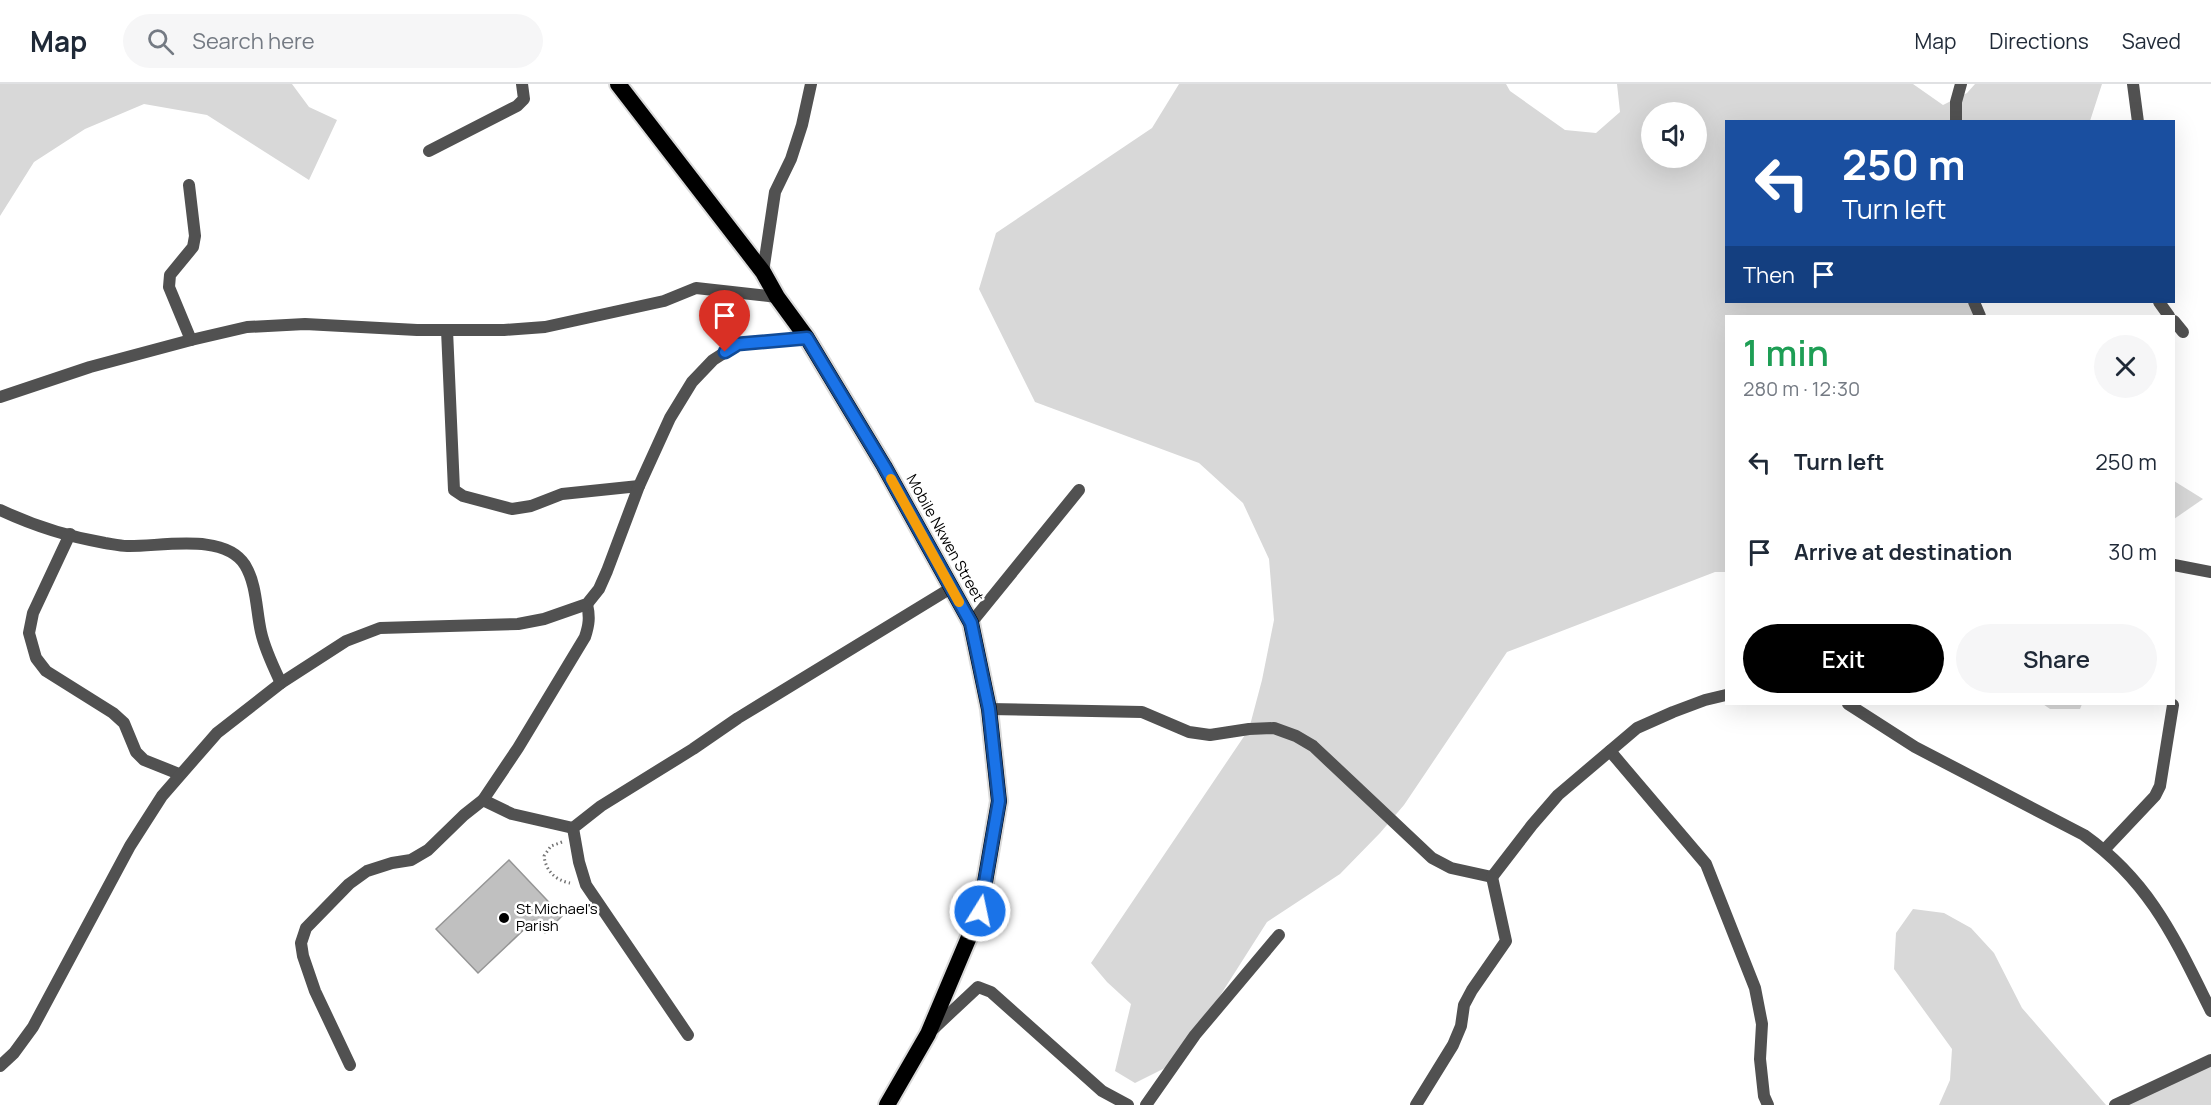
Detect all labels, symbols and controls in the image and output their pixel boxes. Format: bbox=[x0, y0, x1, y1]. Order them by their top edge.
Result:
search box bbox=[123, 14, 543, 68]
text: Map bbox=[30, 22, 87, 60]
icon: search bbox=[144, 25, 177, 58]
text: Search here bbox=[192, 26, 315, 56]
text: Map bbox=[1915, 27, 1956, 55]
text: Directions bbox=[1989, 27, 2089, 55]
text: Saved bbox=[2122, 27, 2181, 55]
map controls bbox=[1641, 102, 1707, 168]
button: sound bbox=[1641, 102, 1707, 168]
text: 250 m bbox=[1842, 135, 1965, 193]
icon: left bbox=[1743, 144, 1821, 222]
text: Turn left bbox=[1842, 190, 1946, 227]
icon: arrive bbox=[1807, 258, 1840, 291]
text: Then bbox=[1743, 260, 1795, 290]
pin bbox=[699, 290, 750, 352]
icon: arrive bbox=[708, 299, 741, 332]
text: 1 min bbox=[1743, 328, 1829, 377]
button: close bbox=[2094, 335, 2157, 398]
text: 280 m · 12:30 bbox=[1743, 375, 1860, 402]
icon: left bbox=[1743, 446, 1776, 479]
text: Turn left bbox=[1794, 447, 1884, 477]
text: 250 m bbox=[2095, 447, 2157, 477]
street label: Mobile Nkwen Street bbox=[902, 470, 989, 605]
icon: arrive bbox=[1743, 536, 1776, 569]
text: Arrive at destination bbox=[1794, 537, 2012, 567]
text: 30 m bbox=[2108, 537, 2157, 567]
button: Exit bbox=[1743, 624, 1944, 693]
button: Share bbox=[1956, 624, 2157, 693]
position arrow bbox=[948, 879, 1012, 943]
place label: St Michael's Parish bbox=[516, 898, 598, 936]
marker: St Michael's Parish bbox=[497, 911, 511, 925]

